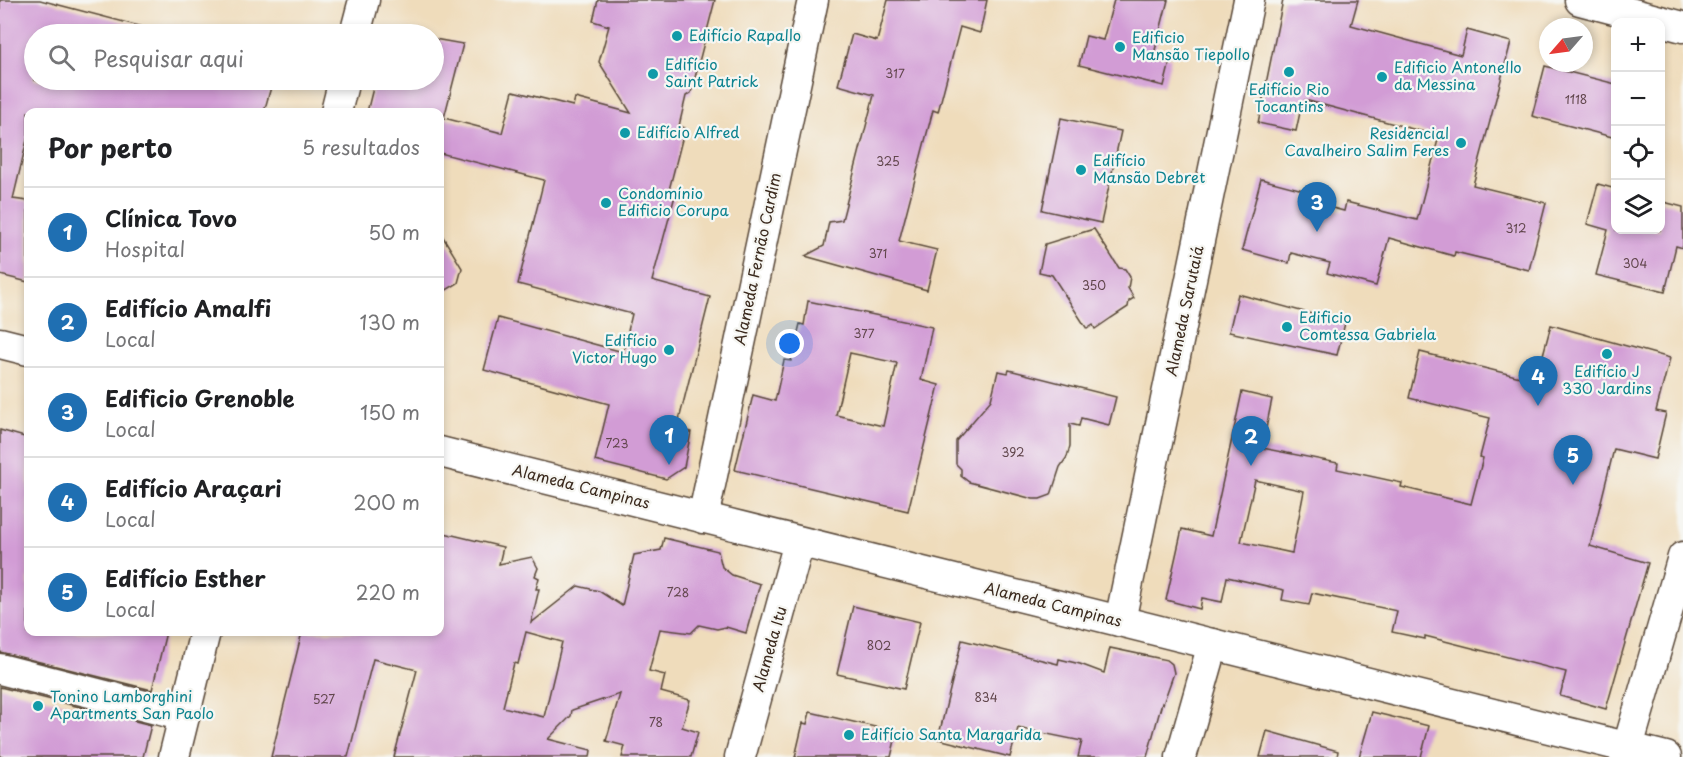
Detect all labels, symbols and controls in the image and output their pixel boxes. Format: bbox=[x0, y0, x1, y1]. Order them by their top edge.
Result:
north arrow bbox=[1539, 18, 1593, 72]
map controls bbox=[1611, 18, 1665, 234]
button: + bbox=[1611, 18, 1665, 72]
place label: Edifício Rapallo bbox=[689, 23, 801, 46]
search box bbox=[24, 24, 444, 90]
place label: Edificio Mansão Tiepollo bbox=[1132, 25, 1250, 65]
marker: Edifício Rapallo bbox=[670, 29, 684, 43]
marker: Edificio Mansão Tiepollo bbox=[1113, 40, 1127, 54]
icon: search bbox=[45, 41, 78, 74]
text: Pesquisar aqui bbox=[93, 41, 244, 74]
place label: Edifício Saint Patrick bbox=[665, 52, 758, 92]
place label: Edificio Antonello da Messina bbox=[1394, 55, 1522, 95]
house number: 317 bbox=[885, 64, 905, 82]
marker: Edifício Rio Tocantins bbox=[1282, 65, 1296, 79]
marker: Edifício Saint Patrick bbox=[646, 67, 660, 81]
marker: Edificio Antonello da Messina bbox=[1375, 70, 1389, 84]
button: − bbox=[1611, 72, 1665, 126]
place label: Edifício Rio Tocantins bbox=[1249, 77, 1329, 117]
house number: 1118 bbox=[1565, 90, 1587, 108]
place label: Edifício Alfred bbox=[637, 120, 739, 143]
place label: Residencial Cavalheiro Salim Feres bbox=[1285, 121, 1449, 161]
marker: Edifício Alfred bbox=[618, 126, 632, 140]
button: locate bbox=[1611, 126, 1665, 180]
text: Por perto bbox=[48, 128, 172, 167]
text: 5 resultados bbox=[302, 132, 420, 162]
marker: Residencial Cavalheiro Salim Feres bbox=[1454, 136, 1468, 150]
place label: Edifício Mansão Debret bbox=[1093, 148, 1205, 188]
house number: 325 bbox=[876, 152, 900, 170]
marker: Edifício Mansão Debret bbox=[1074, 163, 1088, 177]
street label: Alameda Fernão Cardim bbox=[727, 170, 786, 347]
button: layers bbox=[1611, 180, 1665, 234]
place label: Condomínio Edificio Corupa bbox=[618, 181, 730, 221]
pin: 3 bbox=[1298, 182, 1336, 232]
marker: Condomínio Edificio Corupa bbox=[599, 196, 613, 210]
text: Clínica Tovo bbox=[105, 201, 237, 234]
text: 1 bbox=[63, 217, 72, 247]
text: 50 m bbox=[368, 217, 420, 247]
house number: 312 bbox=[1505, 219, 1527, 237]
text: Hospital bbox=[105, 234, 185, 264]
street label: Alameda Sarutaiá bbox=[1158, 243, 1209, 378]
house number: 371 bbox=[869, 244, 887, 262]
house number: 304 bbox=[1623, 254, 1647, 272]
house number: 350 bbox=[1082, 276, 1106, 294]
text: Edifício Amalfi bbox=[105, 291, 271, 324]
place label: Edificio Comtessa Gabriela bbox=[1299, 305, 1437, 345]
text: 2 bbox=[60, 307, 75, 337]
text: 130 m bbox=[360, 307, 420, 337]
marker: Edificio Comtessa Gabriela bbox=[1280, 320, 1294, 334]
text: Local bbox=[105, 324, 156, 354]
house number: 377 bbox=[854, 324, 875, 342]
place label: Edifício Victor Hugo bbox=[572, 328, 657, 368]
your location bbox=[775, 329, 804, 358]
marker: Edifício Victor Hugo bbox=[662, 343, 676, 357]
marker: Edifício J 330 Jardins bbox=[1600, 347, 1614, 361]
pin: 4 bbox=[1518, 356, 1558, 406]
place label: Edifício J 330 Jardins bbox=[1562, 359, 1652, 399]
text: Edificio Grenoble bbox=[105, 381, 295, 414]
text: 3 bbox=[61, 397, 74, 427]
text: 150 m bbox=[360, 397, 420, 427]
text: Local bbox=[105, 414, 156, 444]
pin: 1 bbox=[650, 416, 688, 465]
pin: 2 bbox=[1232, 416, 1270, 466]
house number: 723 bbox=[605, 434, 629, 452]
pin: 5 bbox=[1554, 436, 1592, 485]
house number: 392 bbox=[1002, 443, 1024, 461]
street label: Alameda Campinas bbox=[510, 457, 653, 514]
text: Edifício Araçari bbox=[105, 471, 282, 504]
text: 4 bbox=[61, 487, 74, 517]
text: 200 m bbox=[353, 487, 420, 517]
text: Local bbox=[105, 504, 156, 534]
text: Edifício Esther bbox=[105, 561, 266, 594]
street label: Alameda Campinas bbox=[982, 575, 1125, 632]
text: 5 bbox=[61, 577, 74, 607]
text: 220 m bbox=[356, 577, 420, 607]
house number: 728 bbox=[667, 583, 689, 601]
text: Local bbox=[105, 594, 156, 624]
street label: Alameda Itu bbox=[745, 603, 792, 694]
house number: 802 bbox=[867, 636, 891, 654]
place label: Tonino Lamborghini Apartments San Paolo bbox=[50, 684, 214, 724]
house number: 834 bbox=[974, 688, 998, 706]
house number: 527 bbox=[313, 690, 335, 708]
marker: Tonino Lamborghini Apartments San Paolo bbox=[31, 699, 45, 713]
house number: 78 bbox=[649, 713, 663, 731]
place label: Edifício Santa Margarida bbox=[861, 722, 1042, 745]
marker: Edifício Santa Margarida bbox=[842, 728, 856, 742]

